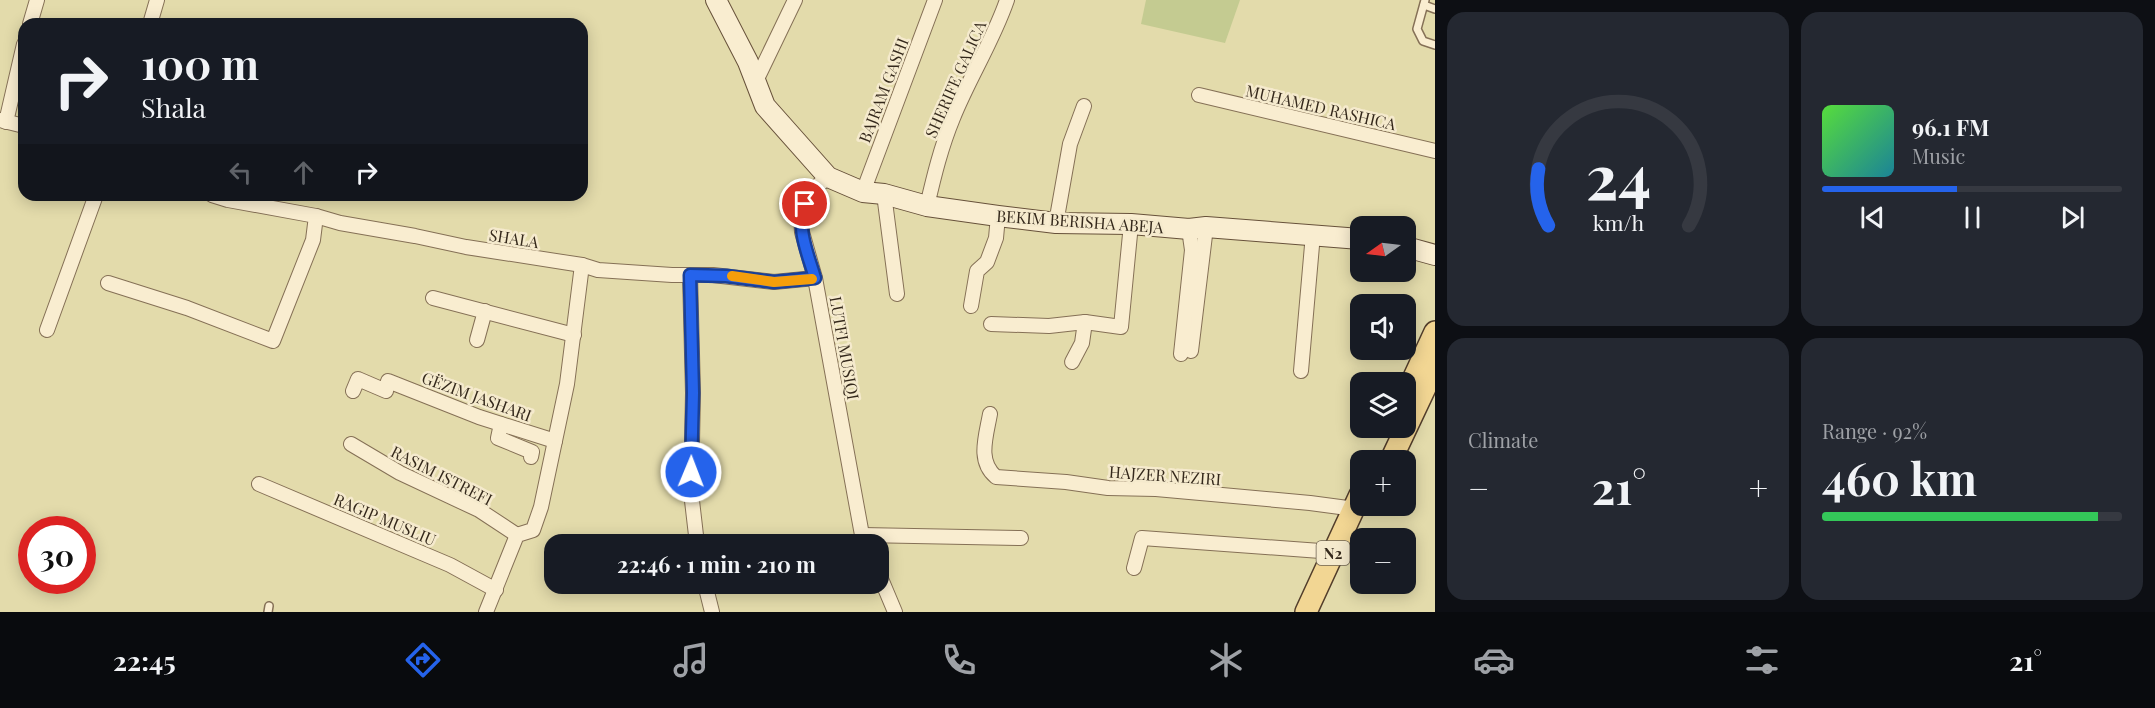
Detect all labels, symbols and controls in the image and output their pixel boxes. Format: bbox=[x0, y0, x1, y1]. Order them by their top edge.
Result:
street label: SHERIFE GALICA bbox=[920, 16, 991, 141]
text: 100 m bbox=[141, 35, 259, 91]
street label: BAJRAM GASHI bbox=[853, 35, 913, 145]
icon: right bbox=[42, 42, 120, 120]
street label: MUHAMED RASHICA bbox=[1244, 79, 1399, 135]
text: Shala bbox=[141, 89, 206, 125]
text: 96.1 FM bbox=[1912, 112, 1989, 142]
text: 24 bbox=[1585, 132, 1651, 216]
text: Music bbox=[1912, 142, 1965, 169]
icon: left bbox=[224, 156, 257, 189]
icon: ahead bbox=[287, 156, 320, 189]
icon: right bbox=[350, 156, 383, 189]
pin bbox=[779, 178, 830, 229]
icon: arrive bbox=[788, 187, 821, 220]
icon: previous bbox=[1856, 201, 1889, 234]
icon: pause bbox=[1956, 201, 1989, 234]
icon: next bbox=[2056, 201, 2089, 234]
street label: BEKIM BERISHA ABEJA bbox=[996, 205, 1165, 237]
text: km/h bbox=[1592, 209, 1644, 237]
north arrow bbox=[1350, 216, 1416, 282]
map controls bbox=[1350, 216, 1416, 594]
street label: SHALA bbox=[488, 224, 541, 252]
button: sound bbox=[1350, 294, 1416, 360]
street label: LUTFI MUSIQI bbox=[826, 295, 864, 401]
street label: GËZIM JASHARI bbox=[419, 366, 535, 426]
button: layers bbox=[1350, 372, 1416, 438]
text: Range · 92% bbox=[1822, 417, 1927, 444]
text: Climate bbox=[1468, 426, 1538, 453]
street label: RASIM ISTREFI bbox=[388, 440, 496, 510]
position arrow bbox=[659, 440, 723, 504]
text: 460 km bbox=[1822, 447, 1977, 507]
button: + bbox=[1350, 450, 1416, 516]
text: 21° bbox=[1592, 456, 1646, 516]
street label: HAJZER NEZIRI bbox=[1108, 461, 1222, 489]
text: − bbox=[1468, 465, 1489, 509]
text: + bbox=[1749, 465, 1768, 509]
street label: RAGIP MUSLIU bbox=[331, 488, 439, 550]
speed limit sign: 30 bbox=[18, 516, 96, 594]
button: − bbox=[1350, 528, 1416, 594]
road number: N2 bbox=[1316, 541, 1350, 565]
text: 22:46 · 1 min · 210 m bbox=[617, 549, 816, 579]
icon: directions bbox=[402, 639, 444, 681]
icon: music bbox=[670, 639, 712, 681]
icon: phone bbox=[938, 639, 980, 681]
icon: climate bbox=[1205, 639, 1247, 681]
icon: car bbox=[1473, 639, 1515, 681]
icon: filters bbox=[1741, 639, 1783, 681]
text: 22:45 bbox=[113, 642, 176, 678]
text: 21° bbox=[2009, 642, 2042, 678]

